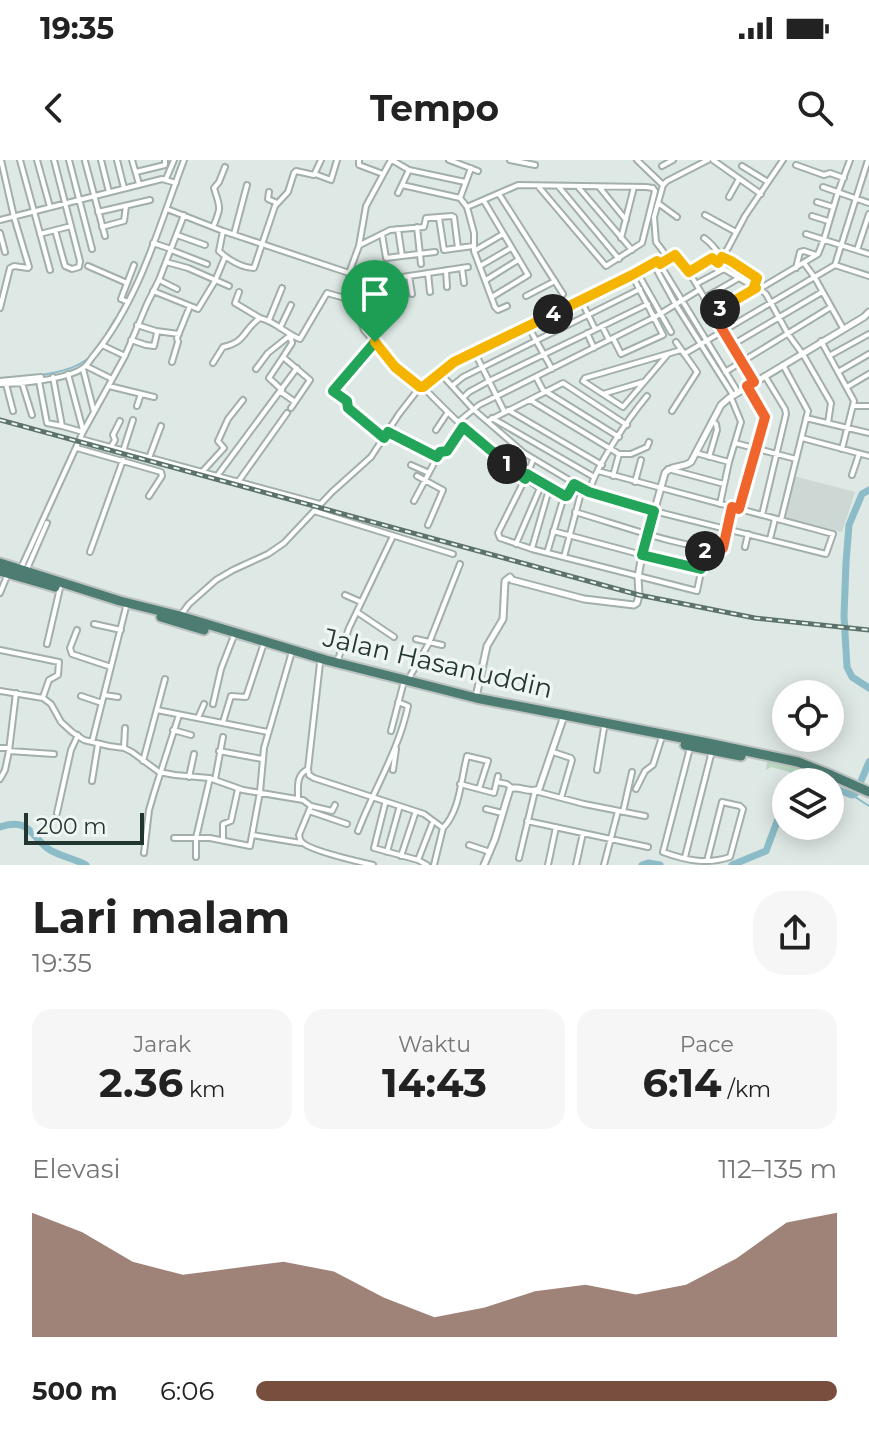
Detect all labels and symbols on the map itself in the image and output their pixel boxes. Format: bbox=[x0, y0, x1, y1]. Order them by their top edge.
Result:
pin bbox=[341, 260, 409, 342]
pin: 3 bbox=[700, 289, 740, 329]
pin: 4 bbox=[533, 294, 573, 334]
pin: 1 bbox=[487, 444, 527, 484]
pin: 2 bbox=[685, 531, 725, 571]
street label: Jalan Hasanuddin bbox=[319, 621, 556, 705]
scale bar bbox=[24, 809, 144, 845]

